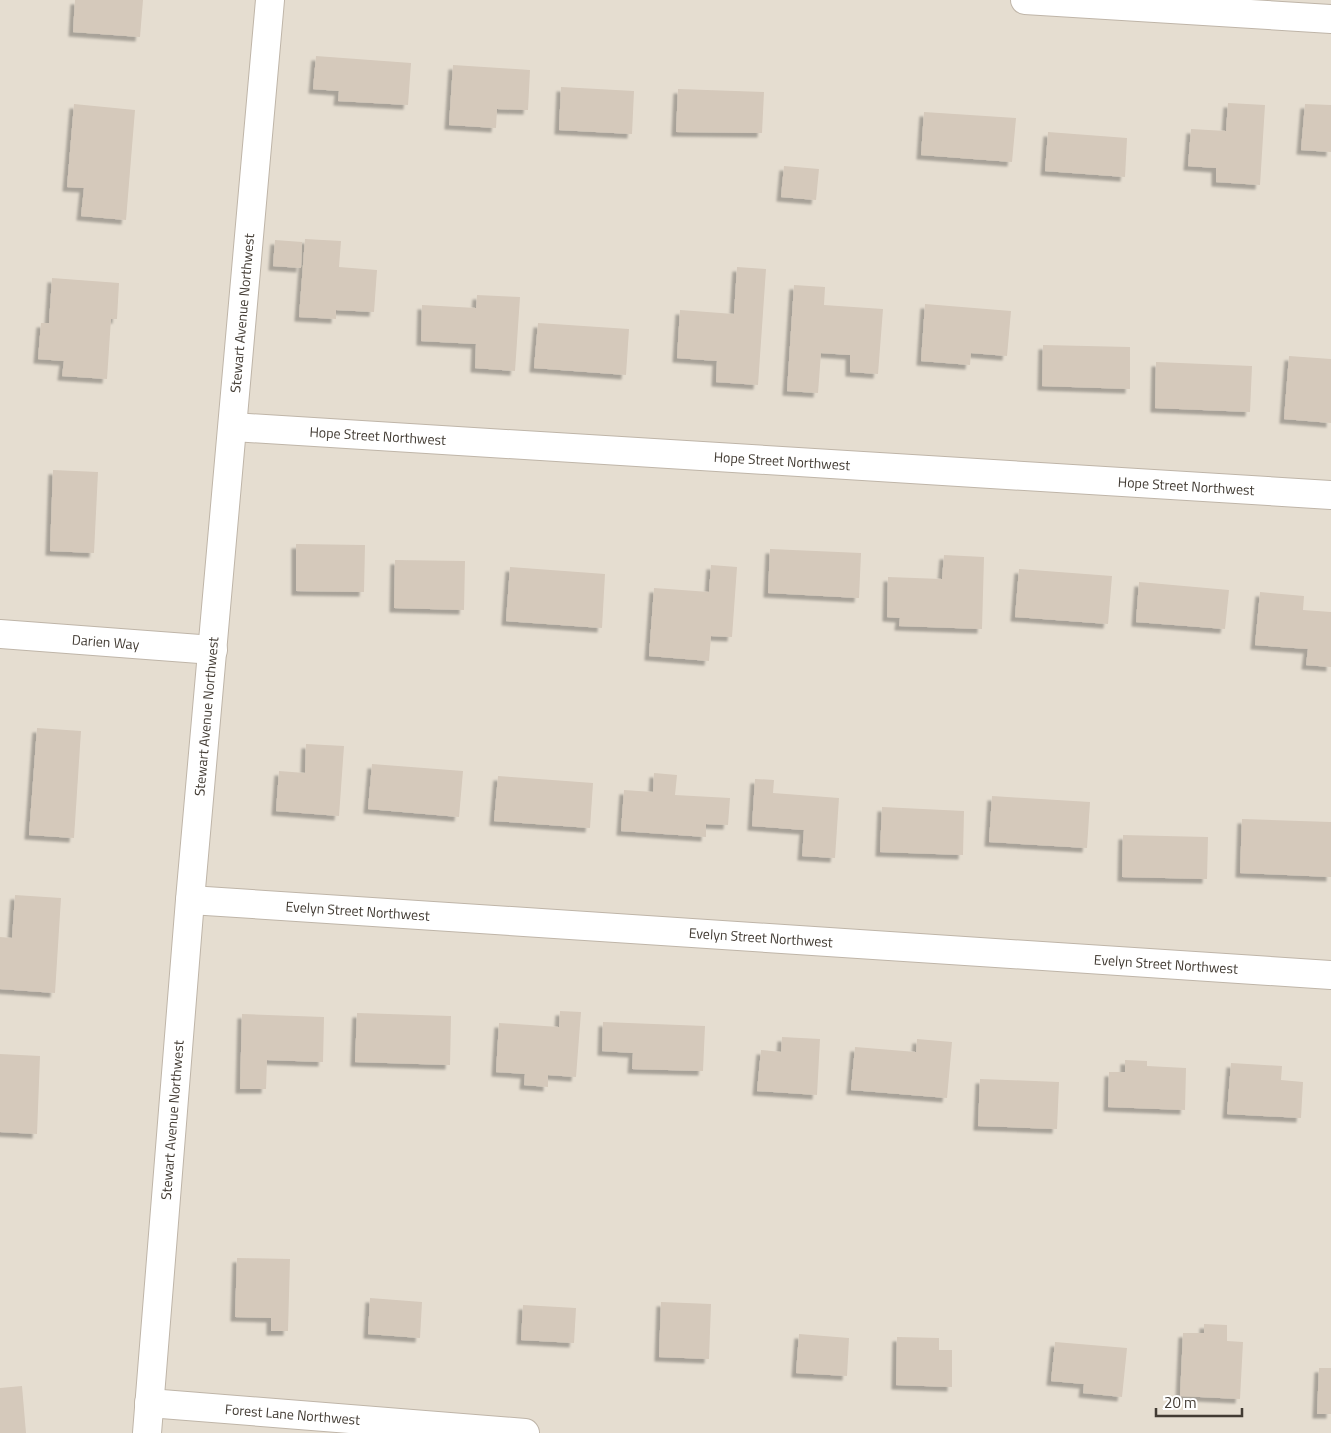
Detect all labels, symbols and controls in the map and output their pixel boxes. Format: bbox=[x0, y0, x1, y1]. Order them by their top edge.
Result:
street label: Stewart Avenue Northwest bbox=[224, 232, 259, 394]
street label: Hope Street Northwest bbox=[309, 421, 447, 450]
street label: Hope Street Northwest bbox=[713, 446, 851, 475]
street label: Hope Street Northwest bbox=[1117, 471, 1255, 500]
street label: Darien Way bbox=[71, 628, 140, 654]
street label: Stewart Avenue Northwest bbox=[188, 636, 223, 797]
street label: Evelyn Street Northwest bbox=[285, 895, 430, 926]
street label: Evelyn Street Northwest bbox=[688, 922, 834, 952]
street label: Evelyn Street Northwest bbox=[1093, 948, 1239, 979]
street label: Stewart Avenue Northwest bbox=[155, 1039, 189, 1201]
scale bar bbox=[1156, 1386, 1242, 1418]
text: 20 m bbox=[1164, 1391, 1197, 1414]
street label: Forest Lane Northwest bbox=[224, 1398, 361, 1430]

